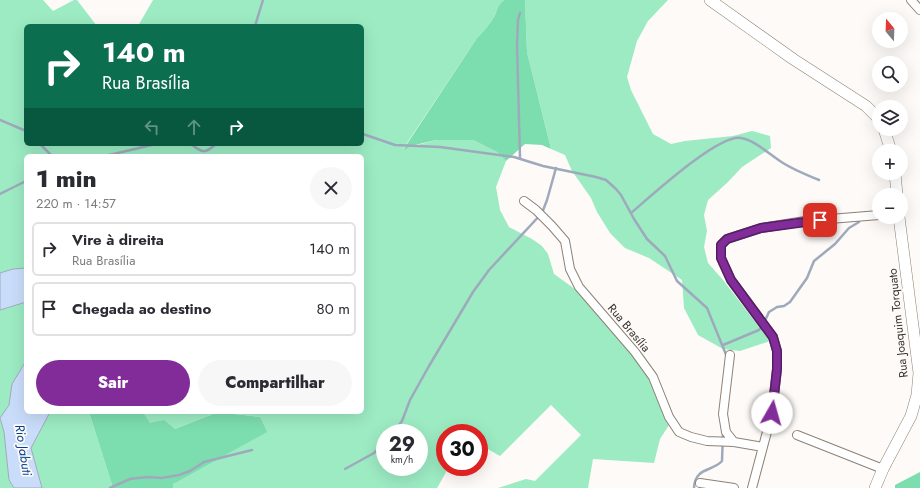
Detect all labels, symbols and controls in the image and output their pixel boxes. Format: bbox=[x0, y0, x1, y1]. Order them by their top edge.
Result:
north arrow bbox=[872, 12, 908, 48]
map controls bbox=[872, 12, 908, 224]
text: 140 m bbox=[102, 32, 186, 73]
icon: right bbox=[36, 40, 88, 92]
button: search bbox=[872, 56, 908, 92]
text: Rua Brasília bbox=[102, 70, 190, 96]
button: layers bbox=[872, 100, 908, 136]
icon: left bbox=[141, 116, 163, 138]
icon: ahead bbox=[183, 116, 205, 138]
icon: right bbox=[225, 116, 247, 138]
button: + bbox=[872, 144, 908, 180]
text: 1 min bbox=[36, 161, 97, 196]
button: close bbox=[310, 167, 352, 209]
button: − bbox=[872, 188, 908, 224]
text: 220 m · 14:57 bbox=[36, 194, 116, 213]
pin bbox=[803, 203, 837, 237]
icon: arrive bbox=[809, 209, 831, 231]
text: Vire à direita bbox=[72, 229, 164, 251]
icon: right bbox=[38, 238, 60, 260]
text: 140 m bbox=[309, 238, 350, 260]
text: Rua Brasília bbox=[72, 251, 135, 270]
street label: Rua Joaquim Torquato bbox=[883, 267, 913, 379]
icon: arrive bbox=[38, 298, 60, 320]
text: Chegada ao destino bbox=[72, 298, 211, 320]
text: 80 m bbox=[317, 298, 350, 320]
street label: Rua Brasília bbox=[603, 300, 655, 356]
button: Sair bbox=[36, 360, 190, 406]
button: Compartilhar bbox=[198, 360, 352, 406]
position arrow bbox=[751, 392, 793, 434]
water label: Rio Jabuti bbox=[10, 423, 37, 478]
speed limit sign: 30 bbox=[436, 424, 488, 476]
text: 29 bbox=[389, 430, 415, 459]
text: km/h bbox=[391, 452, 413, 467]

